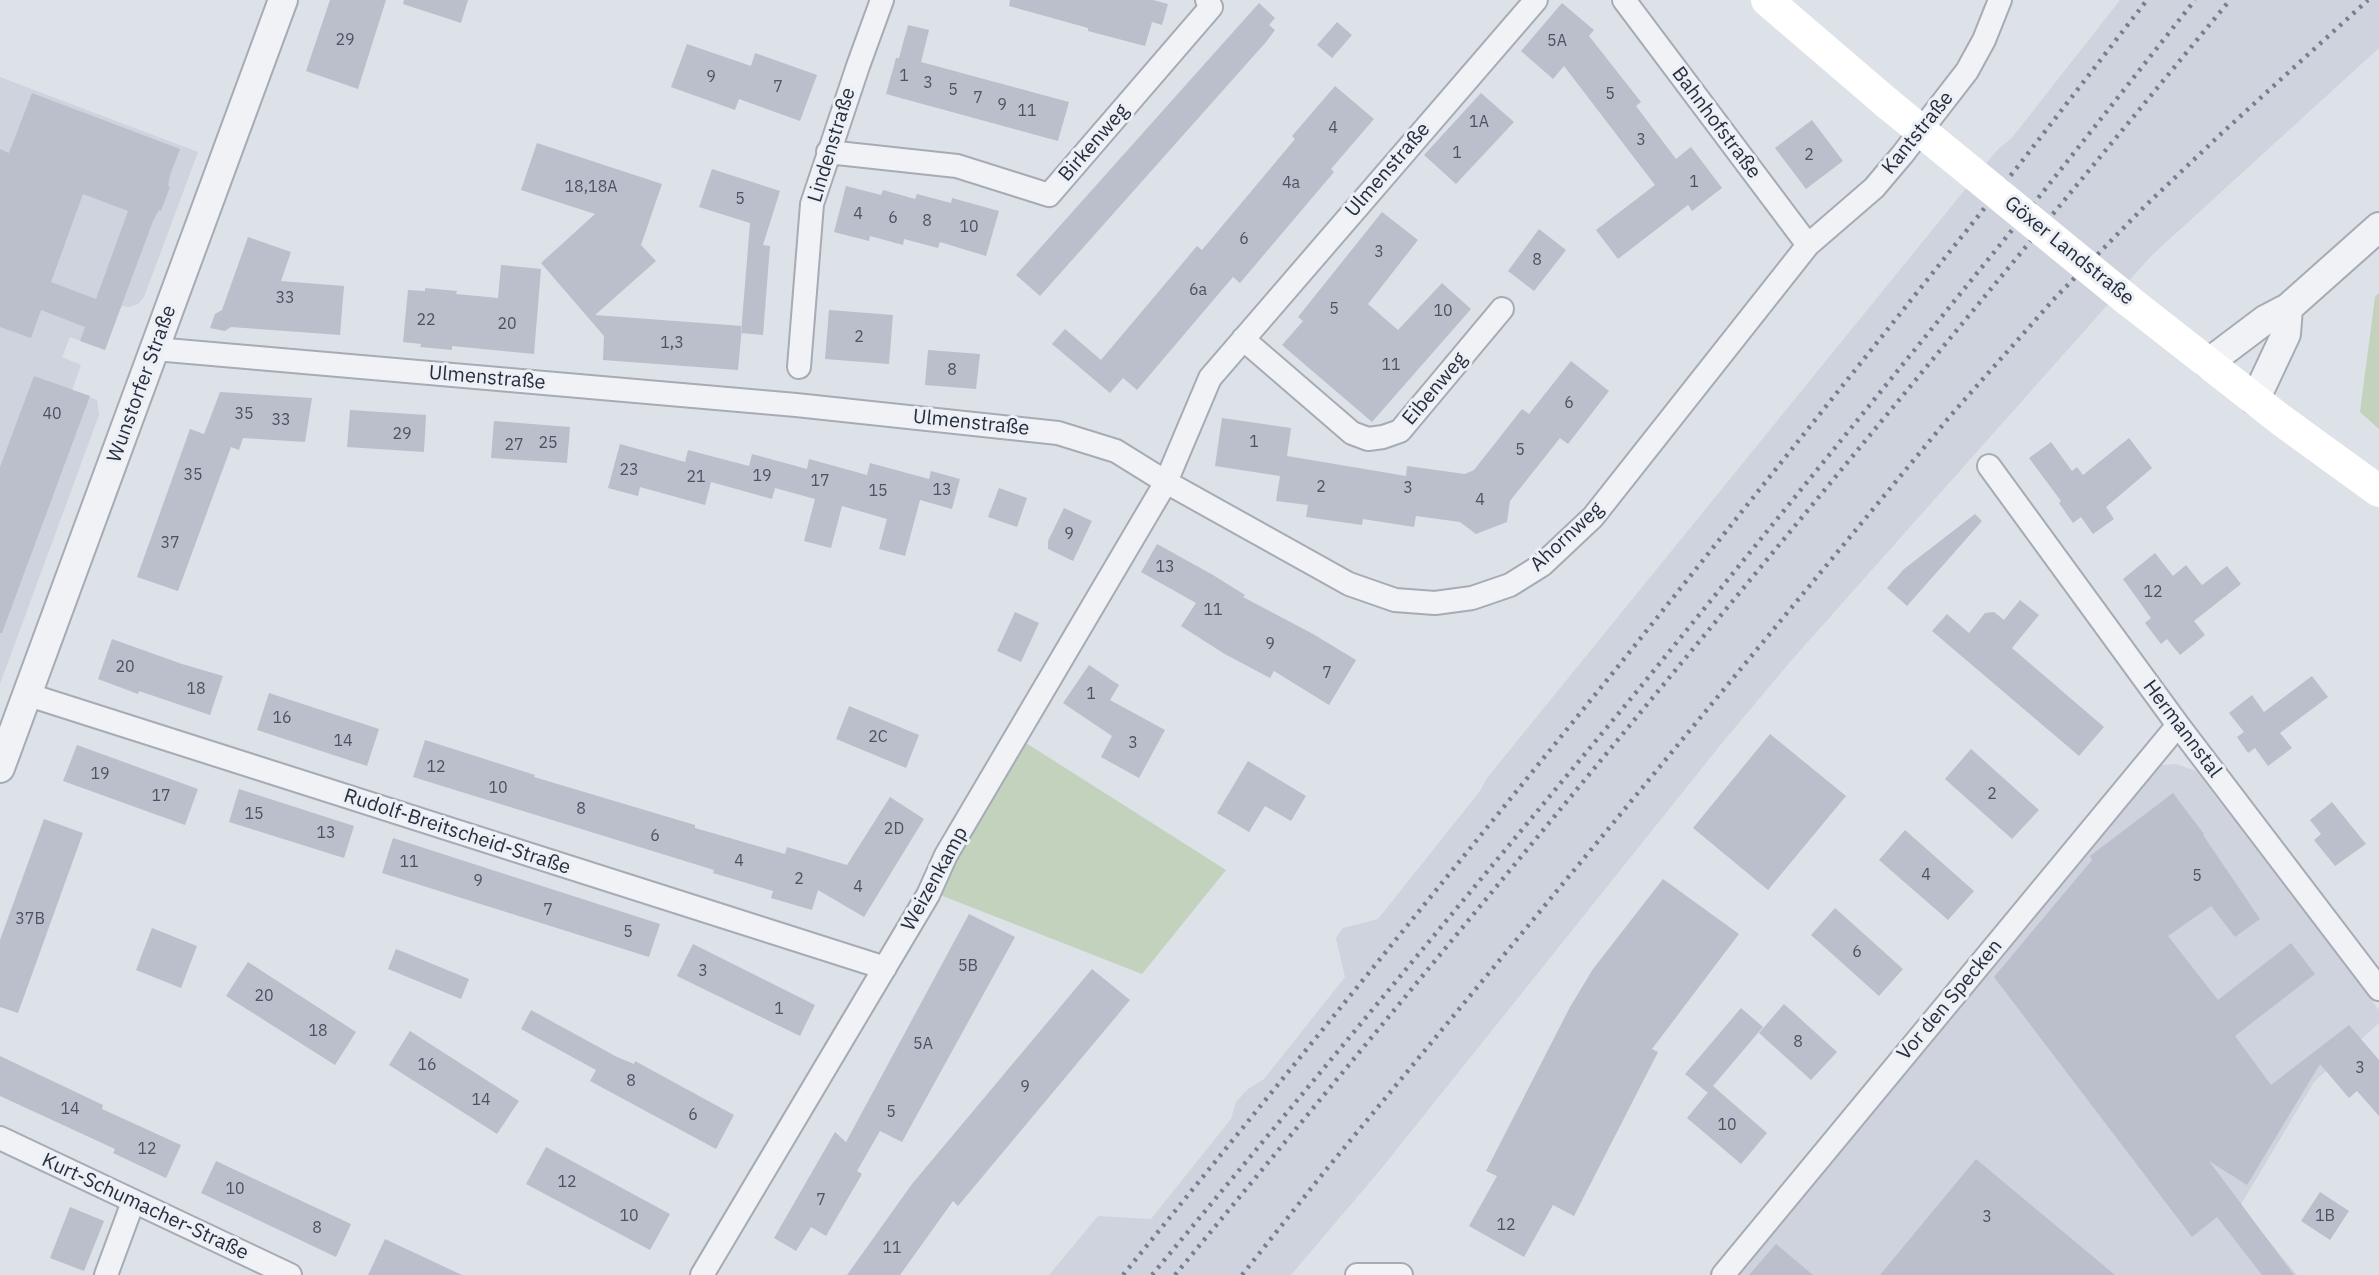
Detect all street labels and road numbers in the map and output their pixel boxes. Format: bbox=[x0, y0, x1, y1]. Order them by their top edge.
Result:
street label: Bahnhofstraße bbox=[1666, 62, 1766, 184]
street label: Lindenstraße bbox=[803, 85, 861, 205]
street label: Kantstraße bbox=[1877, 87, 1959, 179]
street label: Birkenweg bbox=[1054, 99, 1134, 187]
street label: Ulmenstraße bbox=[1341, 118, 1435, 222]
street label: Göxer Landstraße bbox=[1999, 191, 2139, 311]
street label: Wunstorfer Straße bbox=[102, 302, 182, 466]
street label: Eibenweg bbox=[1398, 348, 1472, 430]
street label: Ulmenstraße bbox=[428, 361, 546, 395]
street label: Ulmenstraße bbox=[911, 405, 1031, 441]
street label: Ahornweg bbox=[1526, 497, 1608, 577]
street label: Hermannstal bbox=[2137, 675, 2227, 783]
street label: Rudolf-Breitscheid-Straße bbox=[341, 784, 573, 880]
street label: Weizenkamp bbox=[897, 823, 973, 935]
street label: Vor den Specken bbox=[1893, 935, 2007, 1065]
street label: Kurt-Schumacher-Straße bbox=[38, 1149, 252, 1265]

